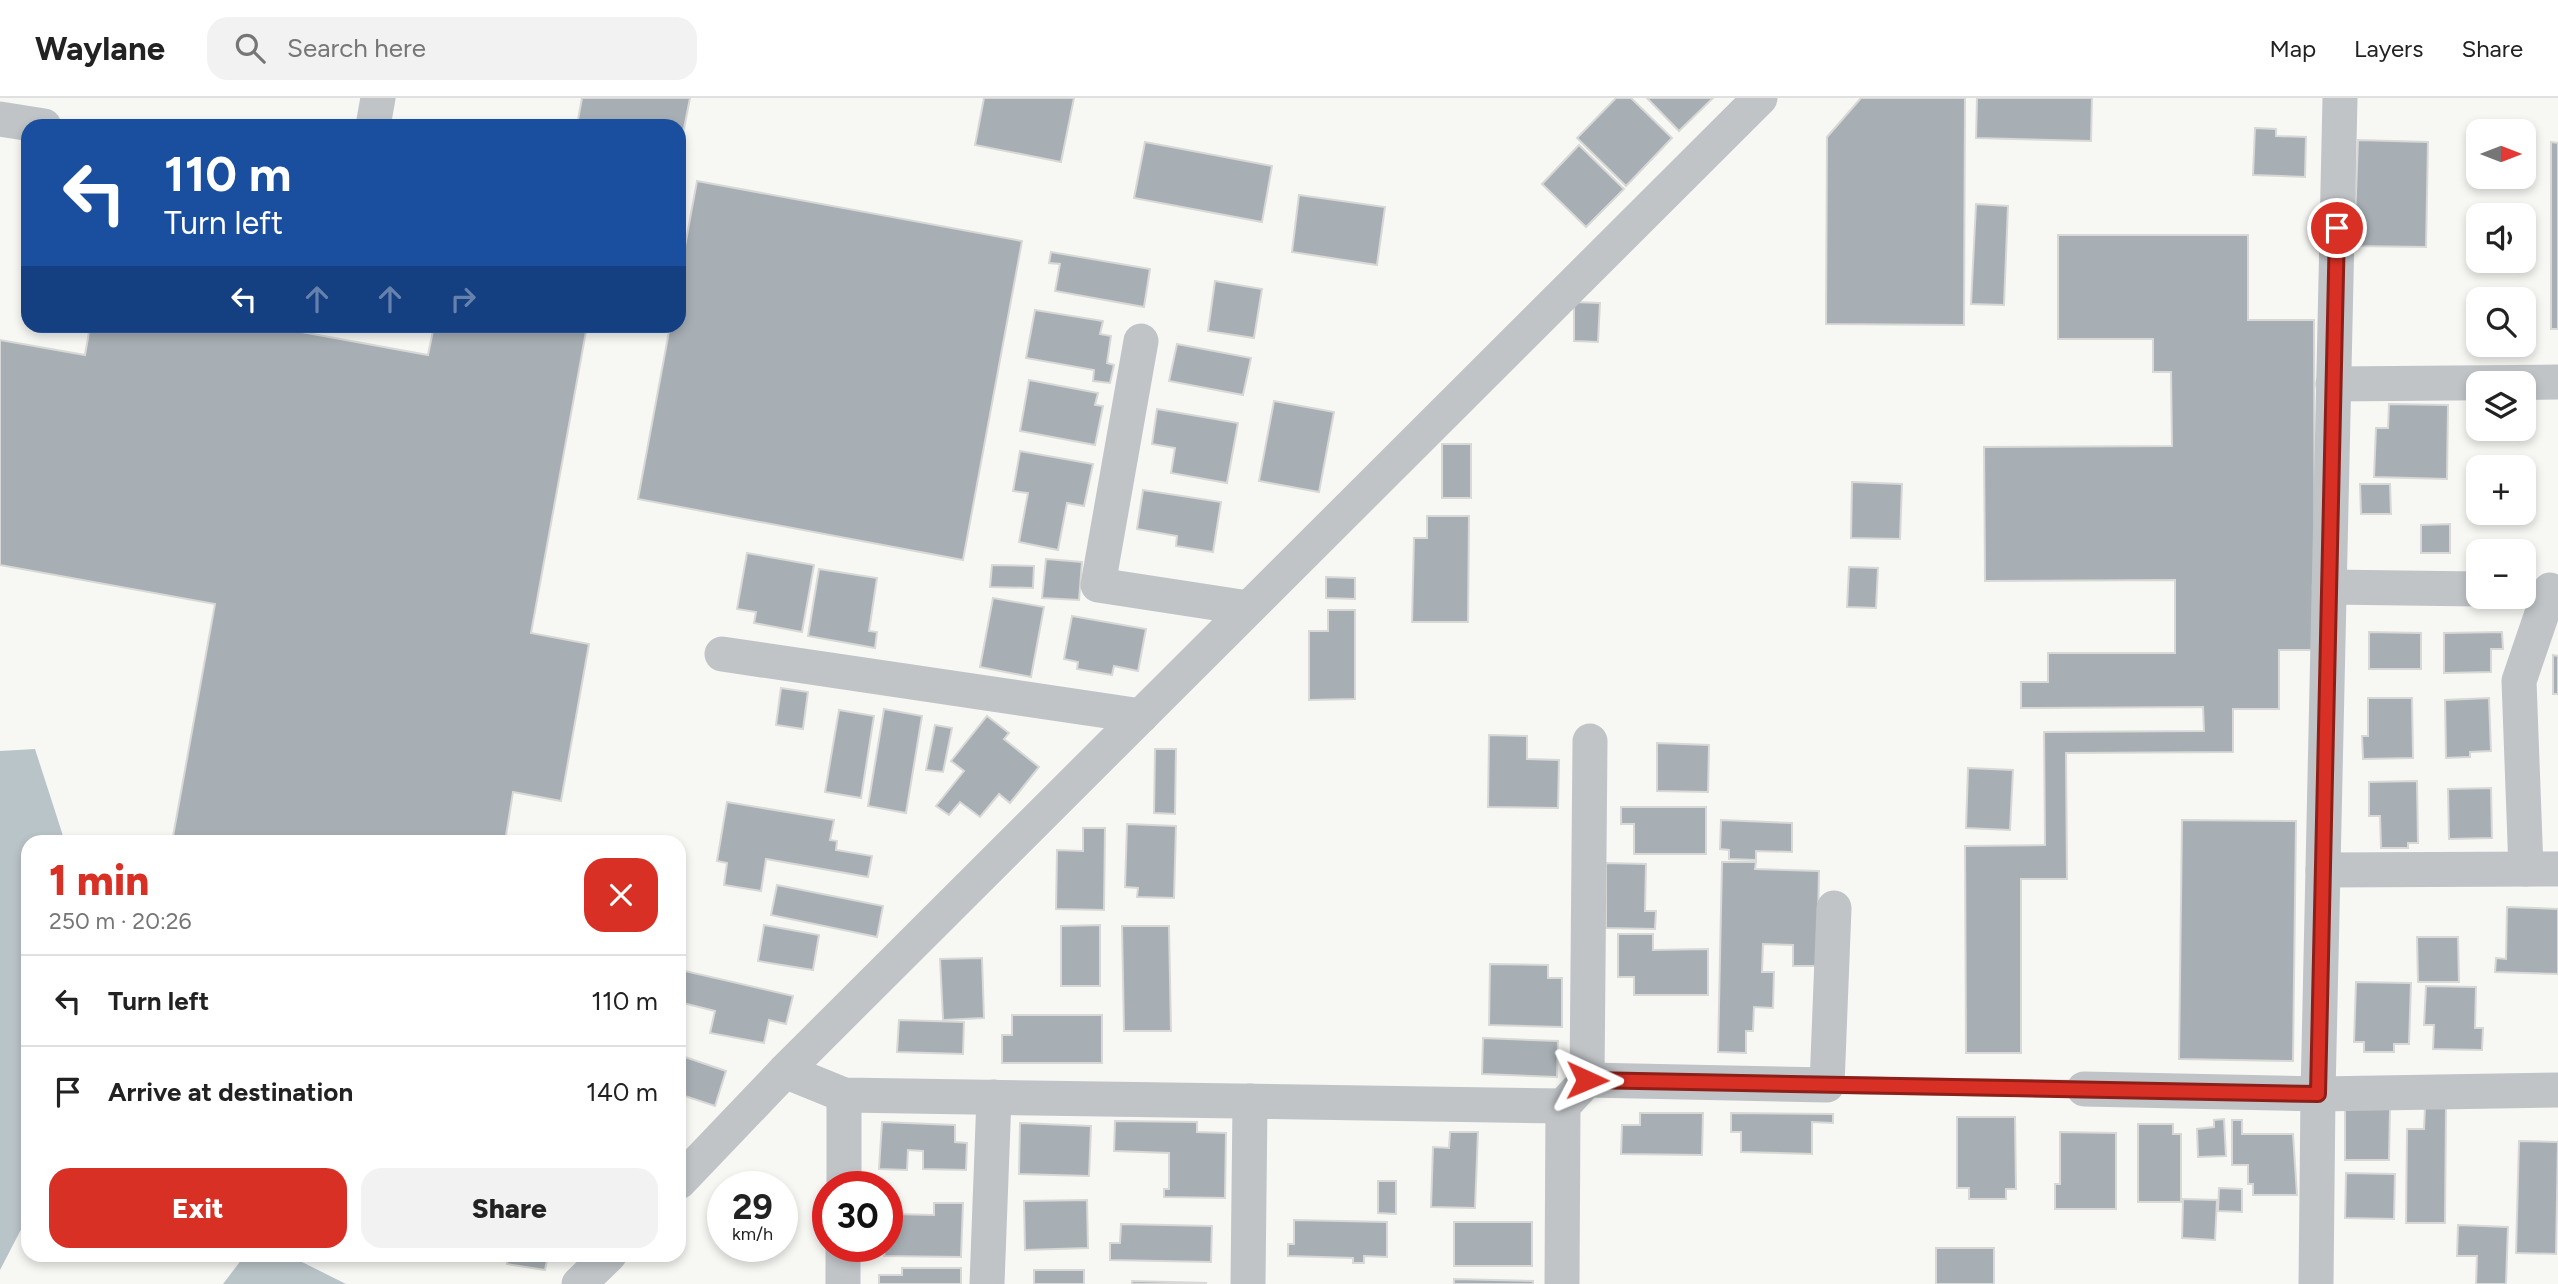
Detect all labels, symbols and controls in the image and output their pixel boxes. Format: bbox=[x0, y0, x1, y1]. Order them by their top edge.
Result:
search box bbox=[207, 17, 697, 80]
text: Waylane bbox=[35, 29, 165, 68]
icon: search bbox=[231, 29, 269, 67]
text: Search here bbox=[287, 32, 426, 64]
text: Map bbox=[2269, 34, 2316, 63]
text: Layers bbox=[2354, 34, 2423, 63]
text: Share bbox=[2461, 34, 2523, 63]
north arrow bbox=[2466, 119, 2536, 189]
map controls bbox=[2466, 119, 2536, 609]
text: 110 m bbox=[164, 144, 292, 203]
icon: left bbox=[49, 147, 140, 238]
pin bbox=[2307, 198, 2367, 258]
button: sound bbox=[2466, 203, 2536, 273]
text: Turn left bbox=[164, 204, 283, 242]
icon: arrive bbox=[2318, 209, 2356, 247]
icon: left bbox=[225, 280, 263, 318]
icon: ahead bbox=[298, 280, 336, 318]
icon: ahead bbox=[371, 280, 409, 318]
icon: right bbox=[444, 280, 482, 318]
button: search bbox=[2466, 287, 2536, 357]
button: layers bbox=[2466, 371, 2536, 441]
button: + bbox=[2466, 455, 2536, 525]
button: − bbox=[2466, 539, 2536, 609]
text: 1 min bbox=[49, 855, 149, 906]
button: close bbox=[584, 858, 658, 932]
text: 250 m · 20:26 bbox=[49, 907, 192, 935]
icon: left bbox=[49, 982, 87, 1020]
text: Turn left bbox=[108, 985, 209, 1017]
text: 110 m bbox=[591, 985, 658, 1017]
position arrow bbox=[1550, 1043, 1624, 1117]
icon: arrive bbox=[49, 1073, 87, 1111]
text: Arrive at destination bbox=[108, 1076, 353, 1108]
text: 140 m bbox=[586, 1076, 658, 1108]
button: Exit bbox=[49, 1168, 347, 1248]
button: Share bbox=[361, 1168, 658, 1248]
speed limit sign: 30 bbox=[812, 1171, 903, 1262]
text: 29 bbox=[732, 1186, 773, 1228]
text: km/h bbox=[732, 1223, 773, 1245]

